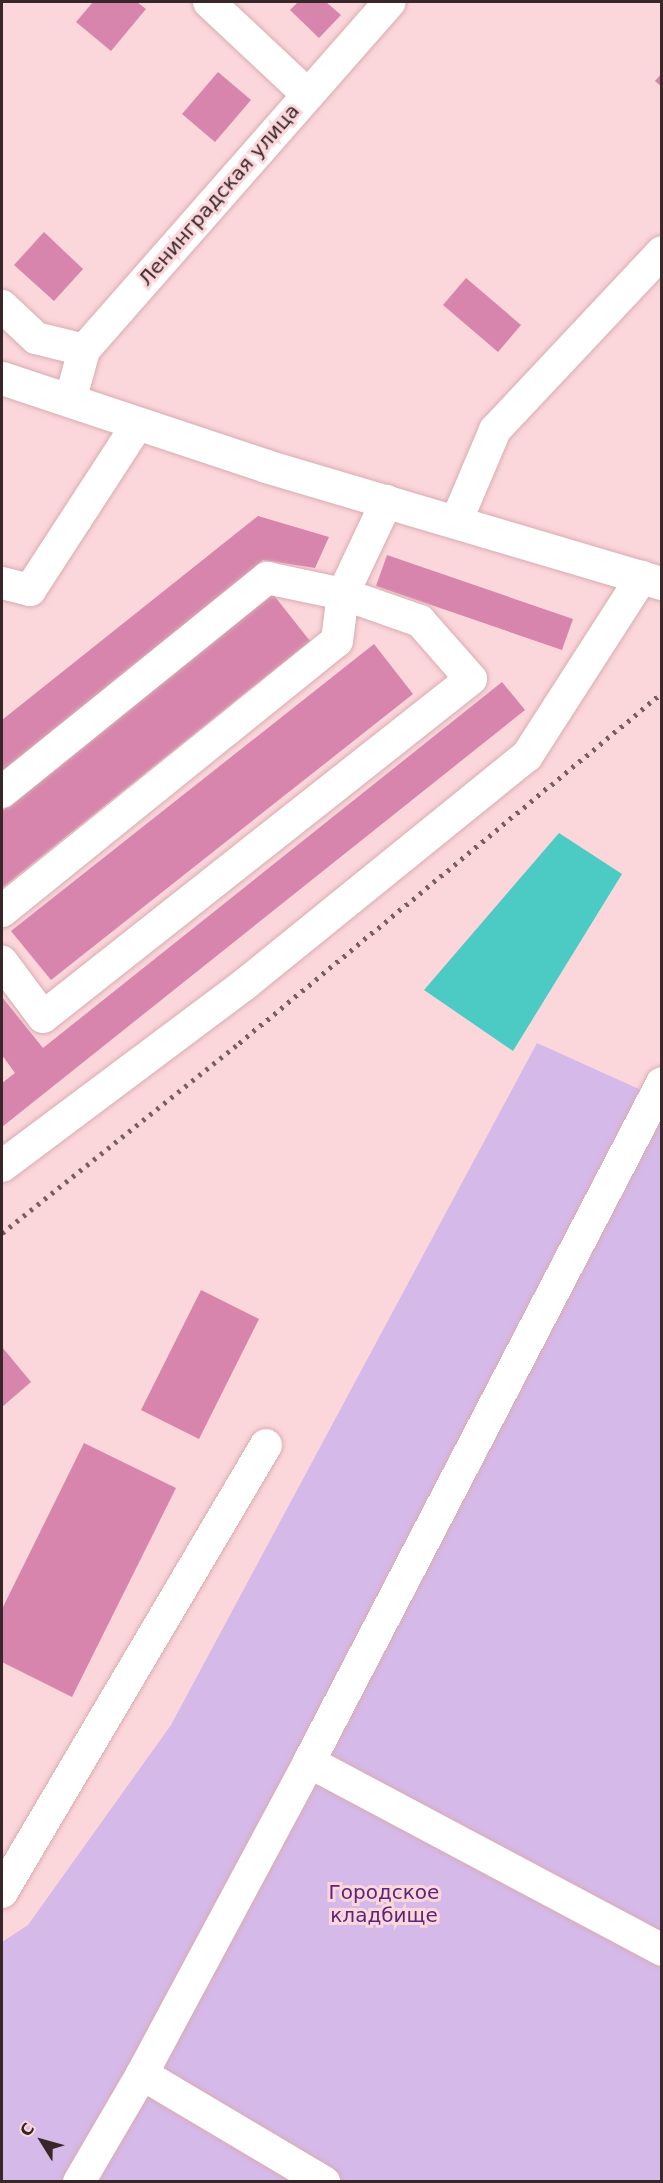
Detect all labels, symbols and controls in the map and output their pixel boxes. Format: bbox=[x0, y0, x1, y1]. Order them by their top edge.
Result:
street label: Ленинградская улица bbox=[134, 99, 304, 291]
park label: Городское кладбище bbox=[329, 1881, 439, 1928]
north arrow bbox=[12, 2111, 72, 2171]
text: С bbox=[16, 2119, 38, 2140]

